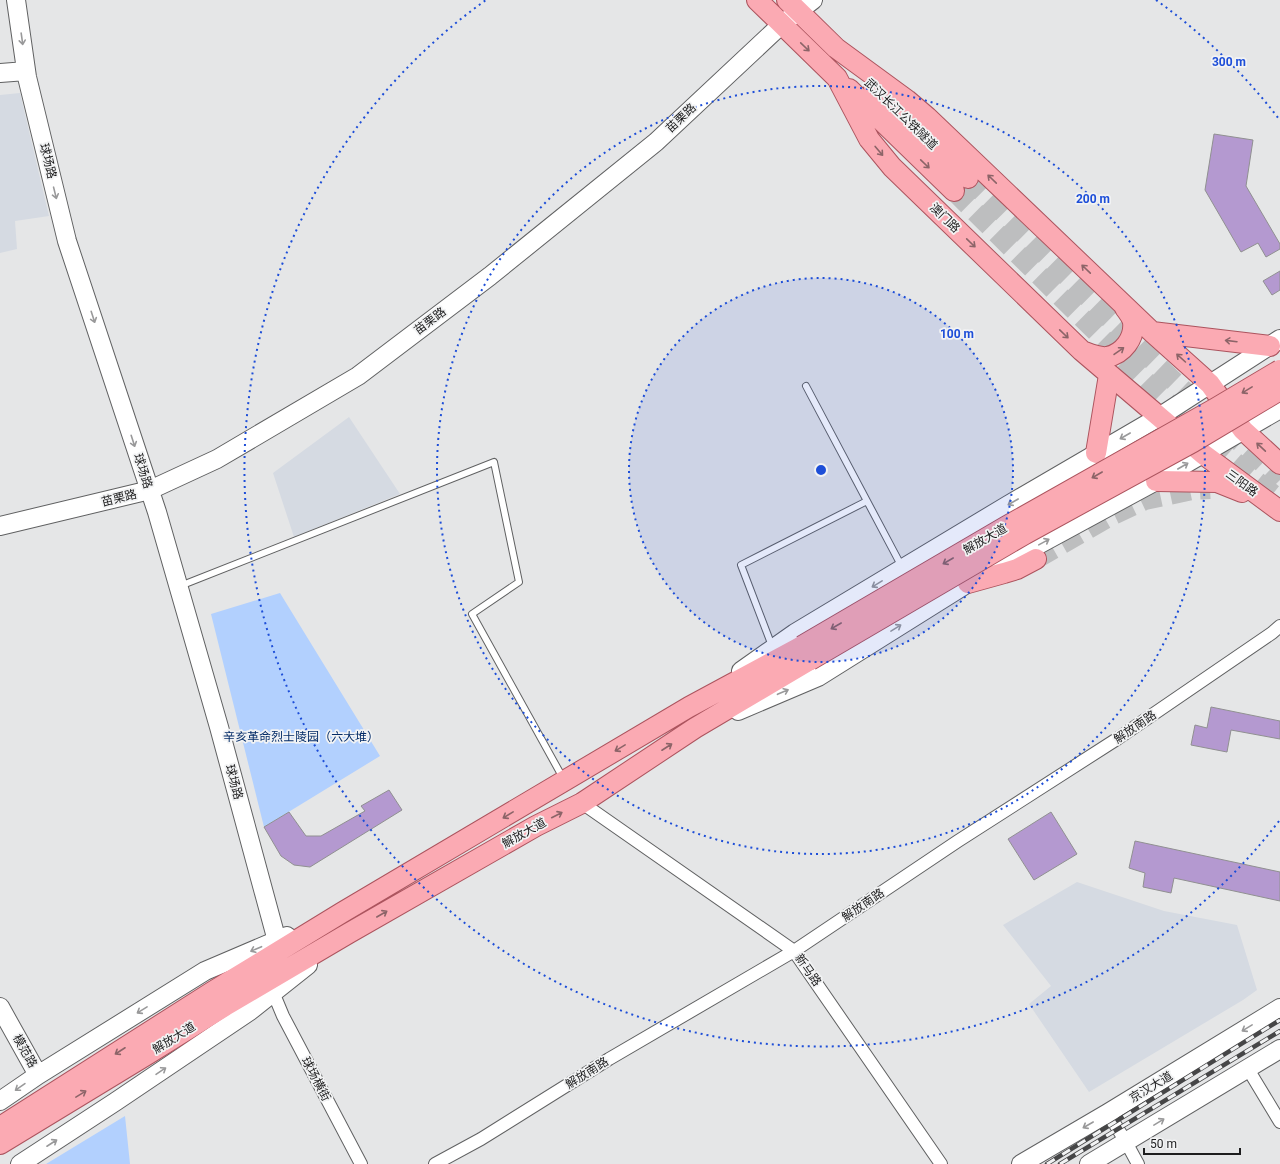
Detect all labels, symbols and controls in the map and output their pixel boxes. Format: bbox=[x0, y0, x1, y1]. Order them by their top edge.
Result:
one-way arrow bbox=[18, 32, 26, 45]
one-way arrow bbox=[800, 42, 810, 51]
text: 300 m bbox=[1212, 55, 1246, 69]
street label: 武汉长江公铁隧道 bbox=[862, 76, 940, 152]
street label: 苗栗路 bbox=[663, 101, 699, 135]
street label: 球场路 bbox=[37, 142, 59, 180]
one-way arrow bbox=[875, 146, 884, 157]
one-way arrow bbox=[920, 159, 930, 168]
one-way arrow bbox=[987, 174, 997, 184]
one-way arrow bbox=[52, 186, 60, 199]
text: 200 m bbox=[1076, 192, 1110, 206]
street label: 澳门路 bbox=[927, 200, 963, 236]
one-way arrow bbox=[966, 238, 976, 248]
one-way arrow bbox=[1081, 264, 1091, 273]
street label: 苗栗路 bbox=[411, 305, 449, 337]
one-way arrow bbox=[89, 311, 97, 323]
text: 100 m bbox=[940, 327, 974, 341]
one-way arrow bbox=[1059, 329, 1069, 339]
one-way arrow bbox=[1225, 337, 1238, 345]
one-way arrow bbox=[1113, 347, 1124, 355]
one-way arrow bbox=[1176, 353, 1186, 362]
one-way arrow bbox=[1241, 386, 1253, 394]
one-way arrow bbox=[1119, 433, 1131, 441]
one-way arrow bbox=[130, 434, 138, 446]
one-way arrow bbox=[1256, 443, 1267, 452]
street label: 球场路 bbox=[131, 452, 155, 490]
one-way arrow bbox=[1177, 461, 1189, 469]
centre of rings bbox=[814, 463, 828, 477]
street label: 三阳路 bbox=[1223, 467, 1261, 499]
one-way arrow bbox=[1091, 472, 1103, 480]
street label: 苗栗路 bbox=[100, 487, 138, 509]
one-way arrow bbox=[1008, 498, 1019, 506]
street label: 解放大道 bbox=[961, 521, 1009, 557]
one-way arrow bbox=[1038, 538, 1050, 545]
one-way arrow bbox=[942, 557, 954, 565]
one-way arrow bbox=[871, 580, 883, 588]
one-way arrow bbox=[830, 623, 842, 631]
one-way arrow bbox=[890, 624, 902, 632]
one-way arrow bbox=[776, 688, 788, 695]
street label: 解放南路 bbox=[1111, 708, 1159, 746]
park label: 辛亥革命烈士陵园（六大堆） bbox=[223, 730, 379, 744]
one-way arrow bbox=[661, 743, 672, 751]
one-way arrow bbox=[614, 745, 626, 753]
street label: 球场路 bbox=[223, 763, 245, 801]
one-way arrow bbox=[502, 811, 514, 819]
one-way arrow bbox=[550, 811, 562, 819]
street label: 解放大道 bbox=[500, 815, 548, 851]
street label: 解放南路 bbox=[839, 886, 887, 924]
one-way arrow bbox=[376, 909, 388, 917]
one-way arrow bbox=[250, 946, 262, 954]
street label: 新马路 bbox=[792, 951, 824, 989]
one-way arrow bbox=[136, 1006, 147, 1015]
street label: 解放大道 bbox=[150, 1019, 198, 1057]
one-way arrow bbox=[1241, 1025, 1253, 1033]
street label: 模范路 bbox=[10, 1032, 40, 1070]
one-way arrow bbox=[115, 1047, 126, 1055]
street label: 解放南路 bbox=[563, 1054, 611, 1092]
street label: 球场横街 bbox=[299, 1055, 333, 1103]
one-way arrow bbox=[155, 1067, 166, 1075]
street label: 京汉大道 bbox=[1127, 1069, 1175, 1105]
one-way arrow bbox=[15, 1083, 26, 1091]
one-way arrow bbox=[75, 1090, 87, 1098]
one-way arrow bbox=[1153, 1118, 1165, 1126]
one-way arrow bbox=[1082, 1121, 1094, 1129]
scale bar bbox=[1144, 1130, 1240, 1156]
text: 50 m bbox=[1150, 1137, 1177, 1151]
one-way arrow bbox=[46, 1139, 57, 1147]

